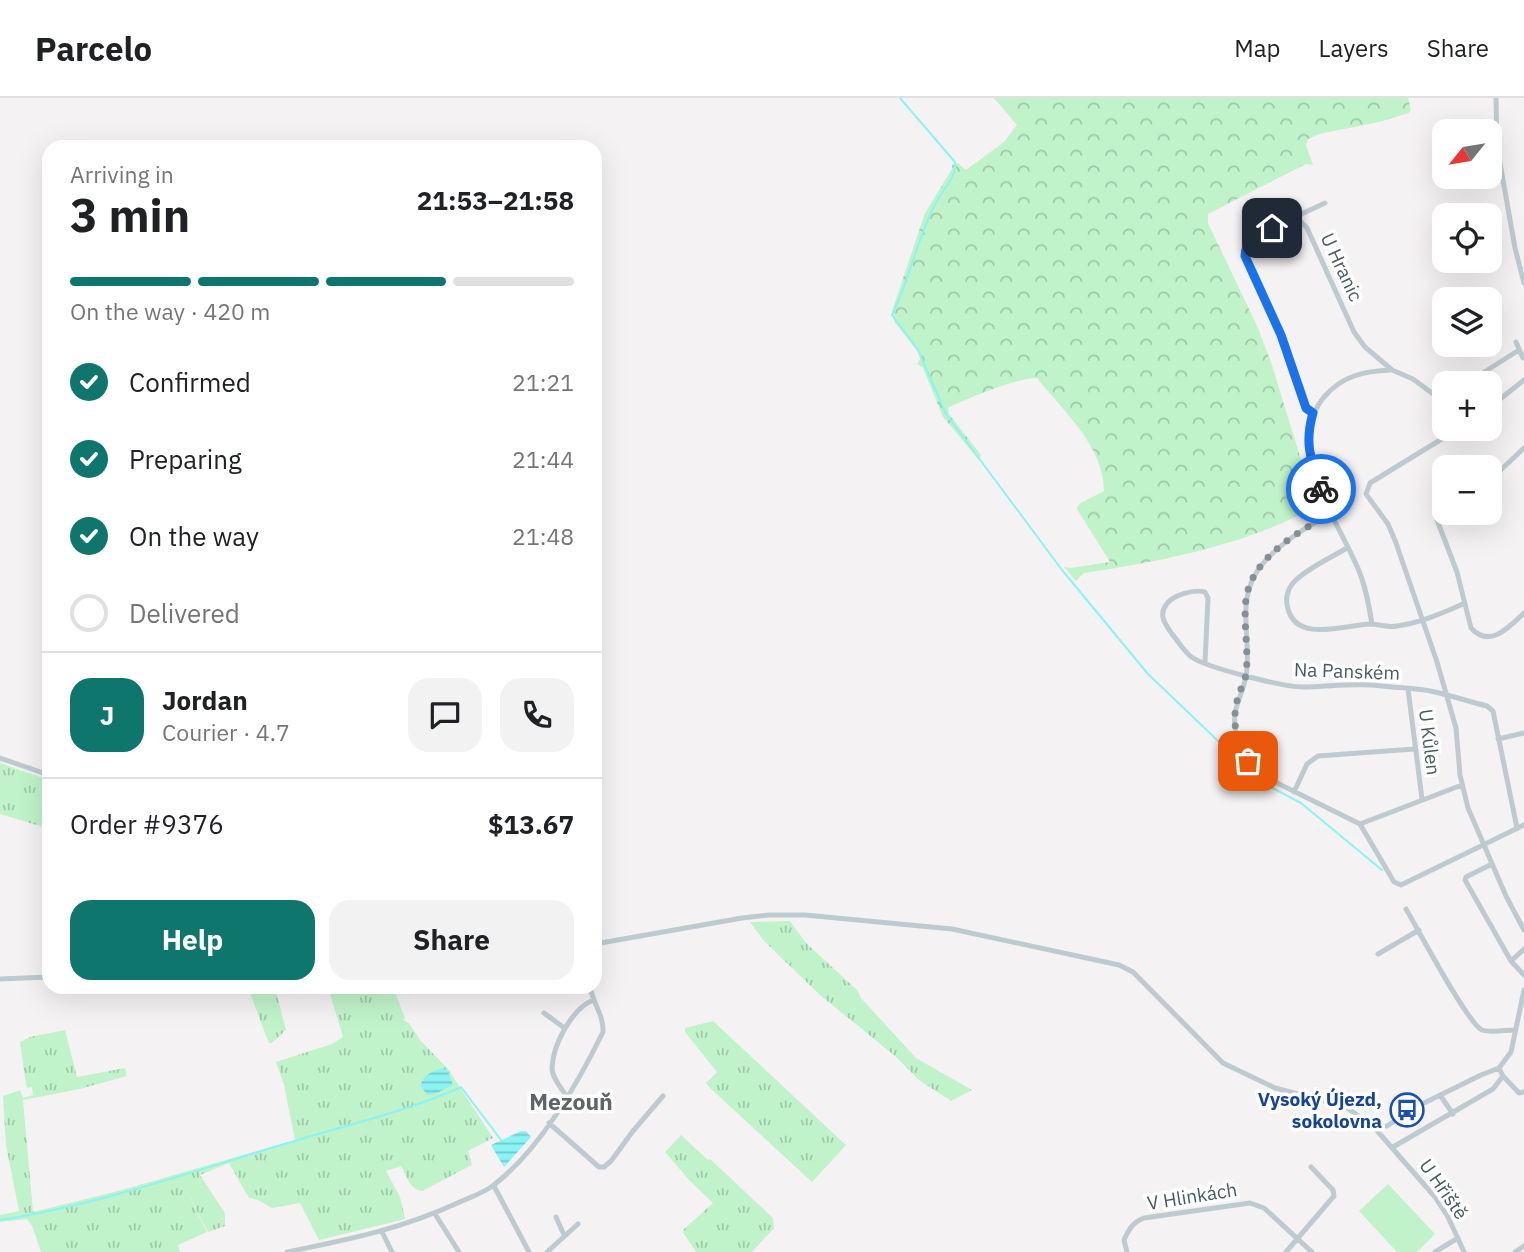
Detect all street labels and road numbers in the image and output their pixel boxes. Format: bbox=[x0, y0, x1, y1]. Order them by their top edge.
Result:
street label: U Hranic bbox=[1316, 229, 1368, 306]
street label: Na Panském bbox=[1293, 657, 1401, 685]
street label: U Kůlen bbox=[1414, 708, 1446, 776]
street label: U Hřiště bbox=[1414, 1154, 1474, 1224]
street label: V Hlinkách bbox=[1145, 1177, 1239, 1215]

